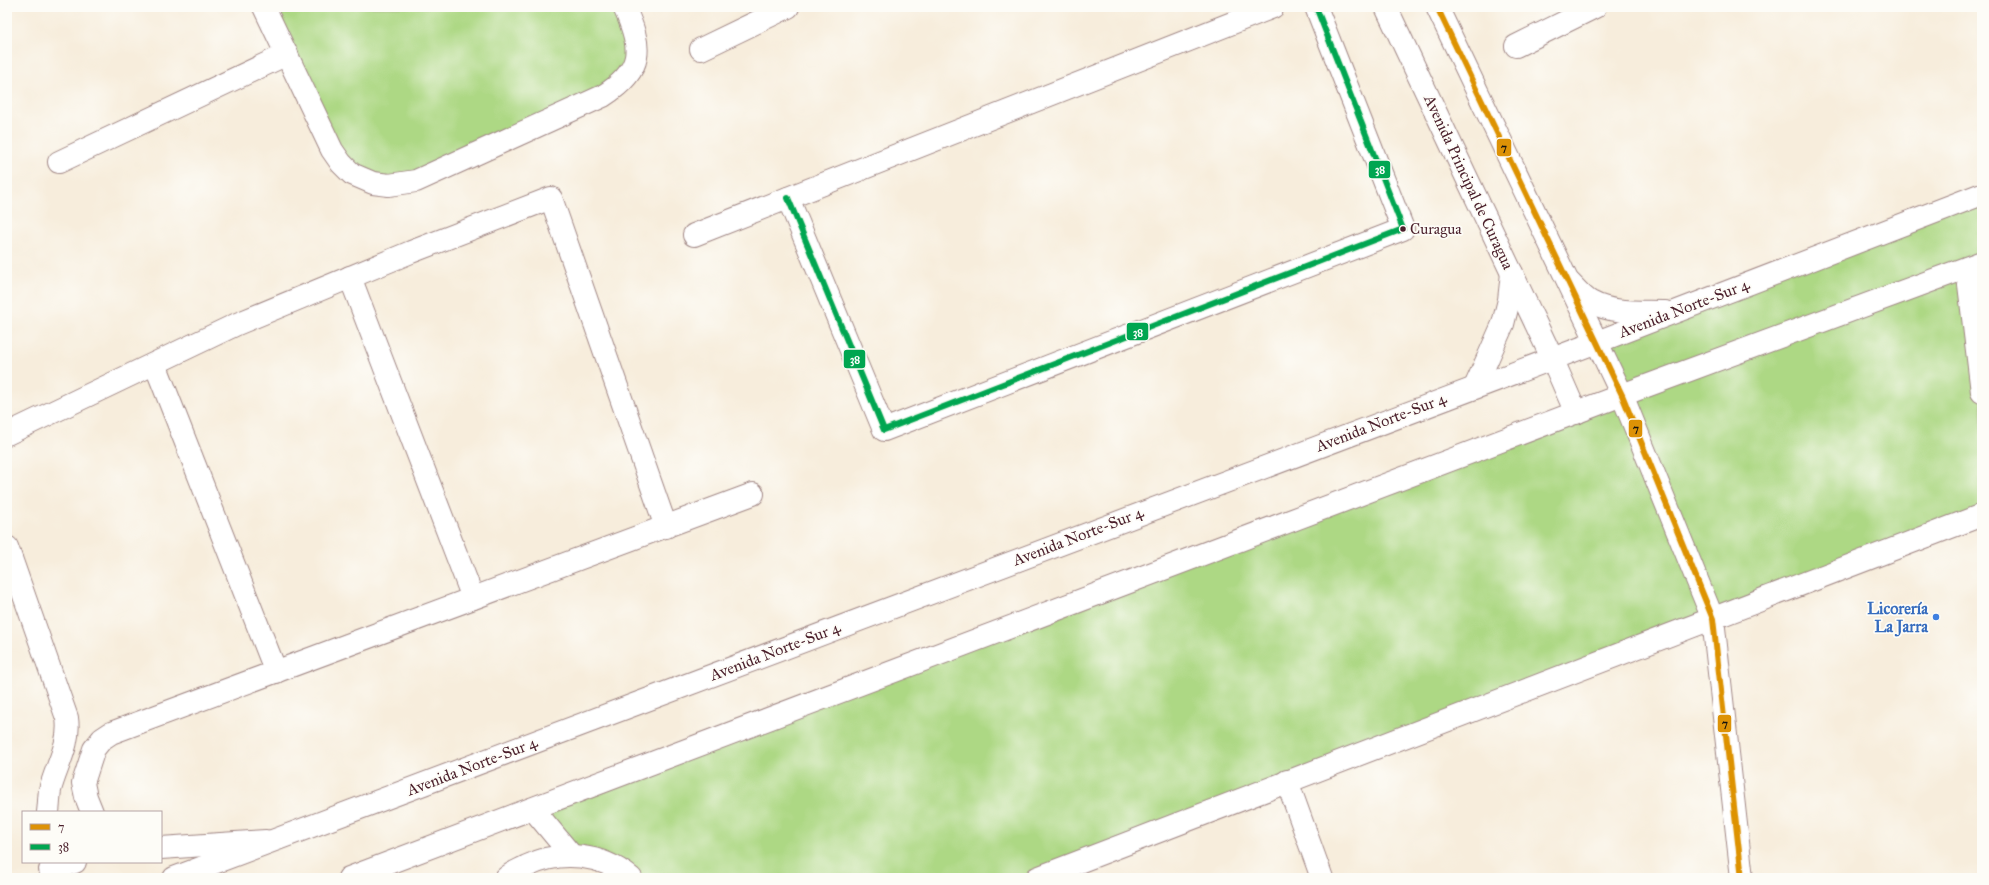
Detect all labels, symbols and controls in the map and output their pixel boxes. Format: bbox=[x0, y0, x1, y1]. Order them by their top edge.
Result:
street label: Avenida Principal de Curagua bbox=[1420, 92, 1518, 272]
line badge: 7 bbox=[1496, 138, 1512, 157]
text: 7 bbox=[1501, 141, 1507, 154]
line badge: 38 bbox=[1368, 160, 1391, 179]
text: 38 bbox=[1375, 163, 1385, 177]
place label: Curagua bbox=[1410, 220, 1462, 238]
marker: Curagua bbox=[1398, 224, 1408, 234]
street label: Avenida Norte-Sur 4 bbox=[1615, 274, 1753, 342]
line badge: 38 bbox=[1126, 322, 1149, 341]
text: 38 bbox=[1133, 326, 1143, 340]
line badge: 38 bbox=[843, 349, 866, 369]
text: 38 bbox=[850, 353, 860, 367]
street label: Avenida Norte-Sur 4 bbox=[1312, 388, 1450, 456]
line badge: 7 bbox=[1628, 419, 1643, 438]
text: 7 bbox=[1633, 422, 1639, 435]
street label: Avenida Norte-Sur 4 bbox=[1009, 502, 1147, 570]
place label: Licorería La Jarra bbox=[1867, 599, 1929, 637]
marker: Licorería La Jarra bbox=[1931, 612, 1941, 622]
street label: Avenida Norte-Sur 4 bbox=[706, 617, 844, 685]
line badge: 7 bbox=[1717, 714, 1732, 733]
text: 7 bbox=[1722, 717, 1728, 730]
street label: Avenida Norte-Sur 4 bbox=[403, 732, 541, 800]
legend bbox=[22, 811, 162, 863]
text: 7 bbox=[58, 820, 64, 834]
text: 38 bbox=[58, 840, 69, 854]

